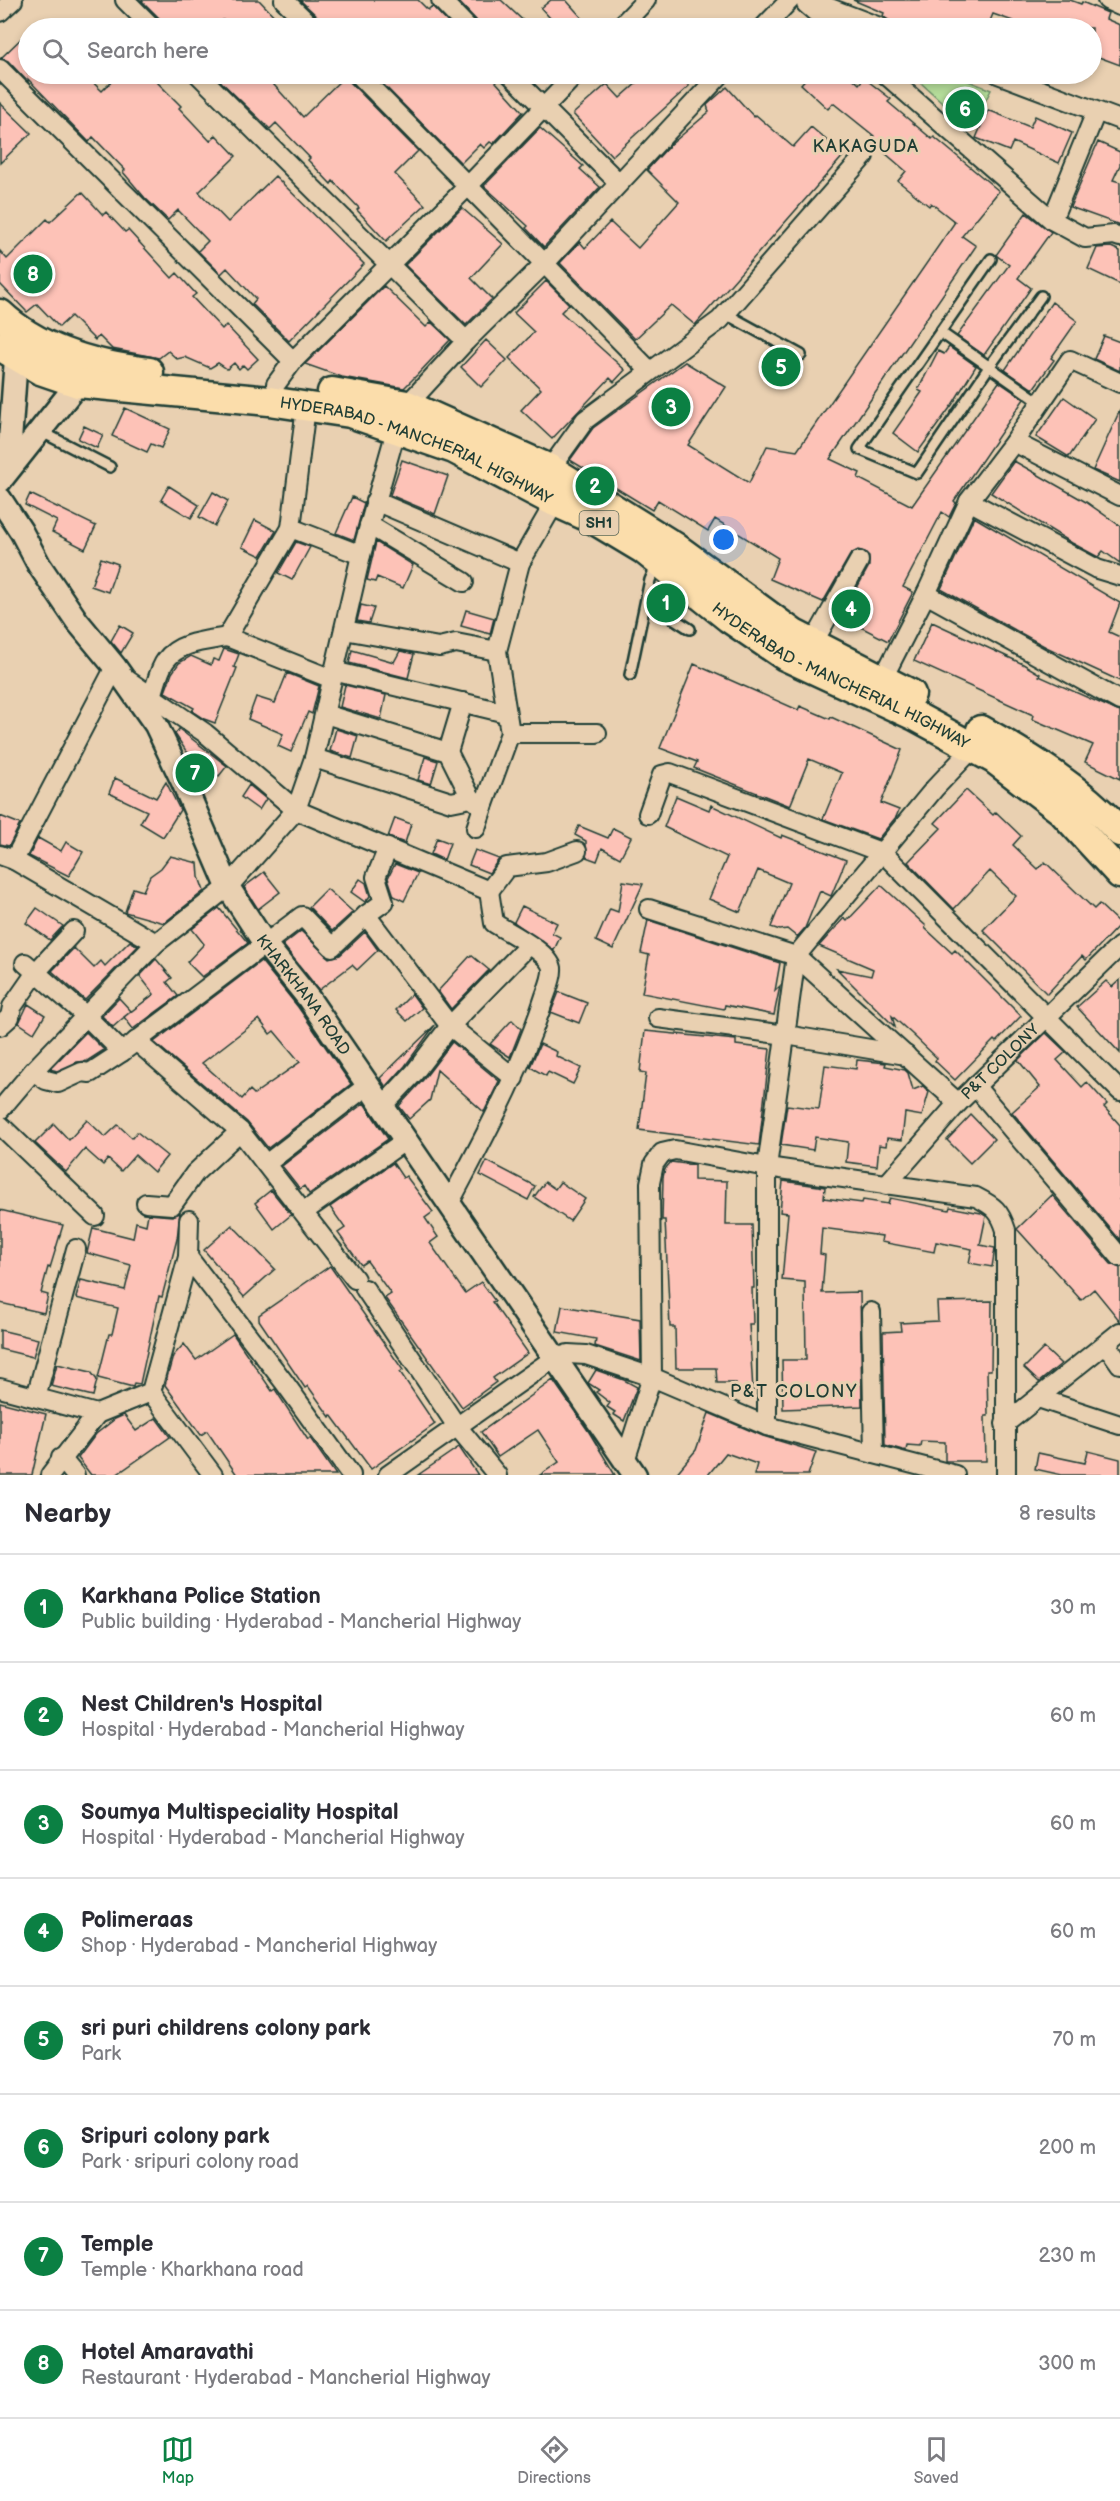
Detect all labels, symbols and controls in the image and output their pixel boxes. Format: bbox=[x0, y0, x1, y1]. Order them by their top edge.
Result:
search box bbox=[18, 18, 1102, 84]
icon: search bbox=[39, 35, 72, 68]
text: Search here bbox=[87, 38, 209, 65]
pin: 6 bbox=[946, 86, 984, 132]
district label: KAKAGUDA bbox=[813, 136, 919, 157]
pin: 8 bbox=[14, 252, 52, 296]
pin: 5 bbox=[762, 344, 800, 389]
pin: 3 bbox=[652, 384, 690, 430]
street label: HYDERABAD - MANCHERIAL HIGHWAY bbox=[279, 393, 556, 509]
pin: 2 bbox=[576, 464, 614, 508]
road number: SH1 bbox=[580, 511, 618, 535]
your location bbox=[709, 525, 738, 554]
pin: 1 bbox=[646, 580, 686, 626]
pin: 4 bbox=[832, 586, 870, 632]
street label: HYDERABAD - MANCHERIAL HIGHWAY bbox=[708, 599, 973, 754]
pin: 7 bbox=[176, 750, 214, 796]
street label: KHARKHANA ROAD bbox=[252, 931, 354, 1059]
street label: P&T COLONY bbox=[958, 1020, 1043, 1104]
district label: P&T COLONY bbox=[730, 1381, 858, 1402]
text: Nearby bbox=[24, 1499, 111, 1530]
text: 8 results bbox=[1019, 1502, 1096, 1526]
text: Karkhana Police Station bbox=[81, 1583, 321, 1610]
text: 1 bbox=[39, 1596, 48, 1620]
text: 30 m bbox=[1050, 1596, 1096, 1620]
text: Public building · Hyderabad - Mancherial Highway bbox=[81, 1610, 521, 1634]
text: Nest Children's Hospital bbox=[81, 1691, 323, 1718]
text: 2 bbox=[38, 1704, 49, 1728]
text: 60 m bbox=[1050, 1704, 1096, 1728]
text: Hospital · Hyderabad - Mancherial Highway bbox=[81, 1718, 465, 1742]
text: Soumya Multispeciality Hospital bbox=[81, 1799, 399, 1826]
text: 3 bbox=[38, 1812, 49, 1836]
text: 60 m bbox=[1050, 1812, 1096, 1836]
text: Hospital · Hyderabad - Mancherial Highway bbox=[81, 1826, 465, 1850]
text: Polimeraas bbox=[81, 1907, 193, 1934]
text: 4 bbox=[38, 1920, 49, 1944]
text: 60 m bbox=[1050, 1920, 1096, 1944]
text: Shop · Hyderabad - Mancherial Highway bbox=[81, 1934, 437, 1958]
text: sri puri childrens colony park bbox=[81, 2015, 371, 2042]
text: 5 bbox=[38, 2028, 49, 2052]
text: 70 m bbox=[1052, 2028, 1096, 2052]
text: Park bbox=[81, 2042, 121, 2066]
text: Sripuri colony park bbox=[81, 2123, 269, 2150]
text: 6 bbox=[37, 2136, 50, 2160]
text: 200 m bbox=[1039, 2136, 1096, 2160]
text: Park · sripuri colony road bbox=[81, 2150, 299, 2174]
text: Temple bbox=[81, 2231, 153, 2258]
text: 7 bbox=[38, 2244, 49, 2268]
text: 230 m bbox=[1039, 2244, 1096, 2268]
text: Temple · Kharkhana road bbox=[81, 2258, 304, 2282]
text: Hotel Amaravathi bbox=[81, 2339, 254, 2366]
text: 8 bbox=[37, 2352, 50, 2376]
text: 300 m bbox=[1038, 2352, 1096, 2376]
text: Restaurant · Hyderabad - Mancherial Highway bbox=[81, 2366, 491, 2390]
tab: Map bbox=[161, 2433, 194, 2488]
tab: Directions bbox=[517, 2433, 591, 2488]
tab: Saved bbox=[914, 2433, 959, 2488]

